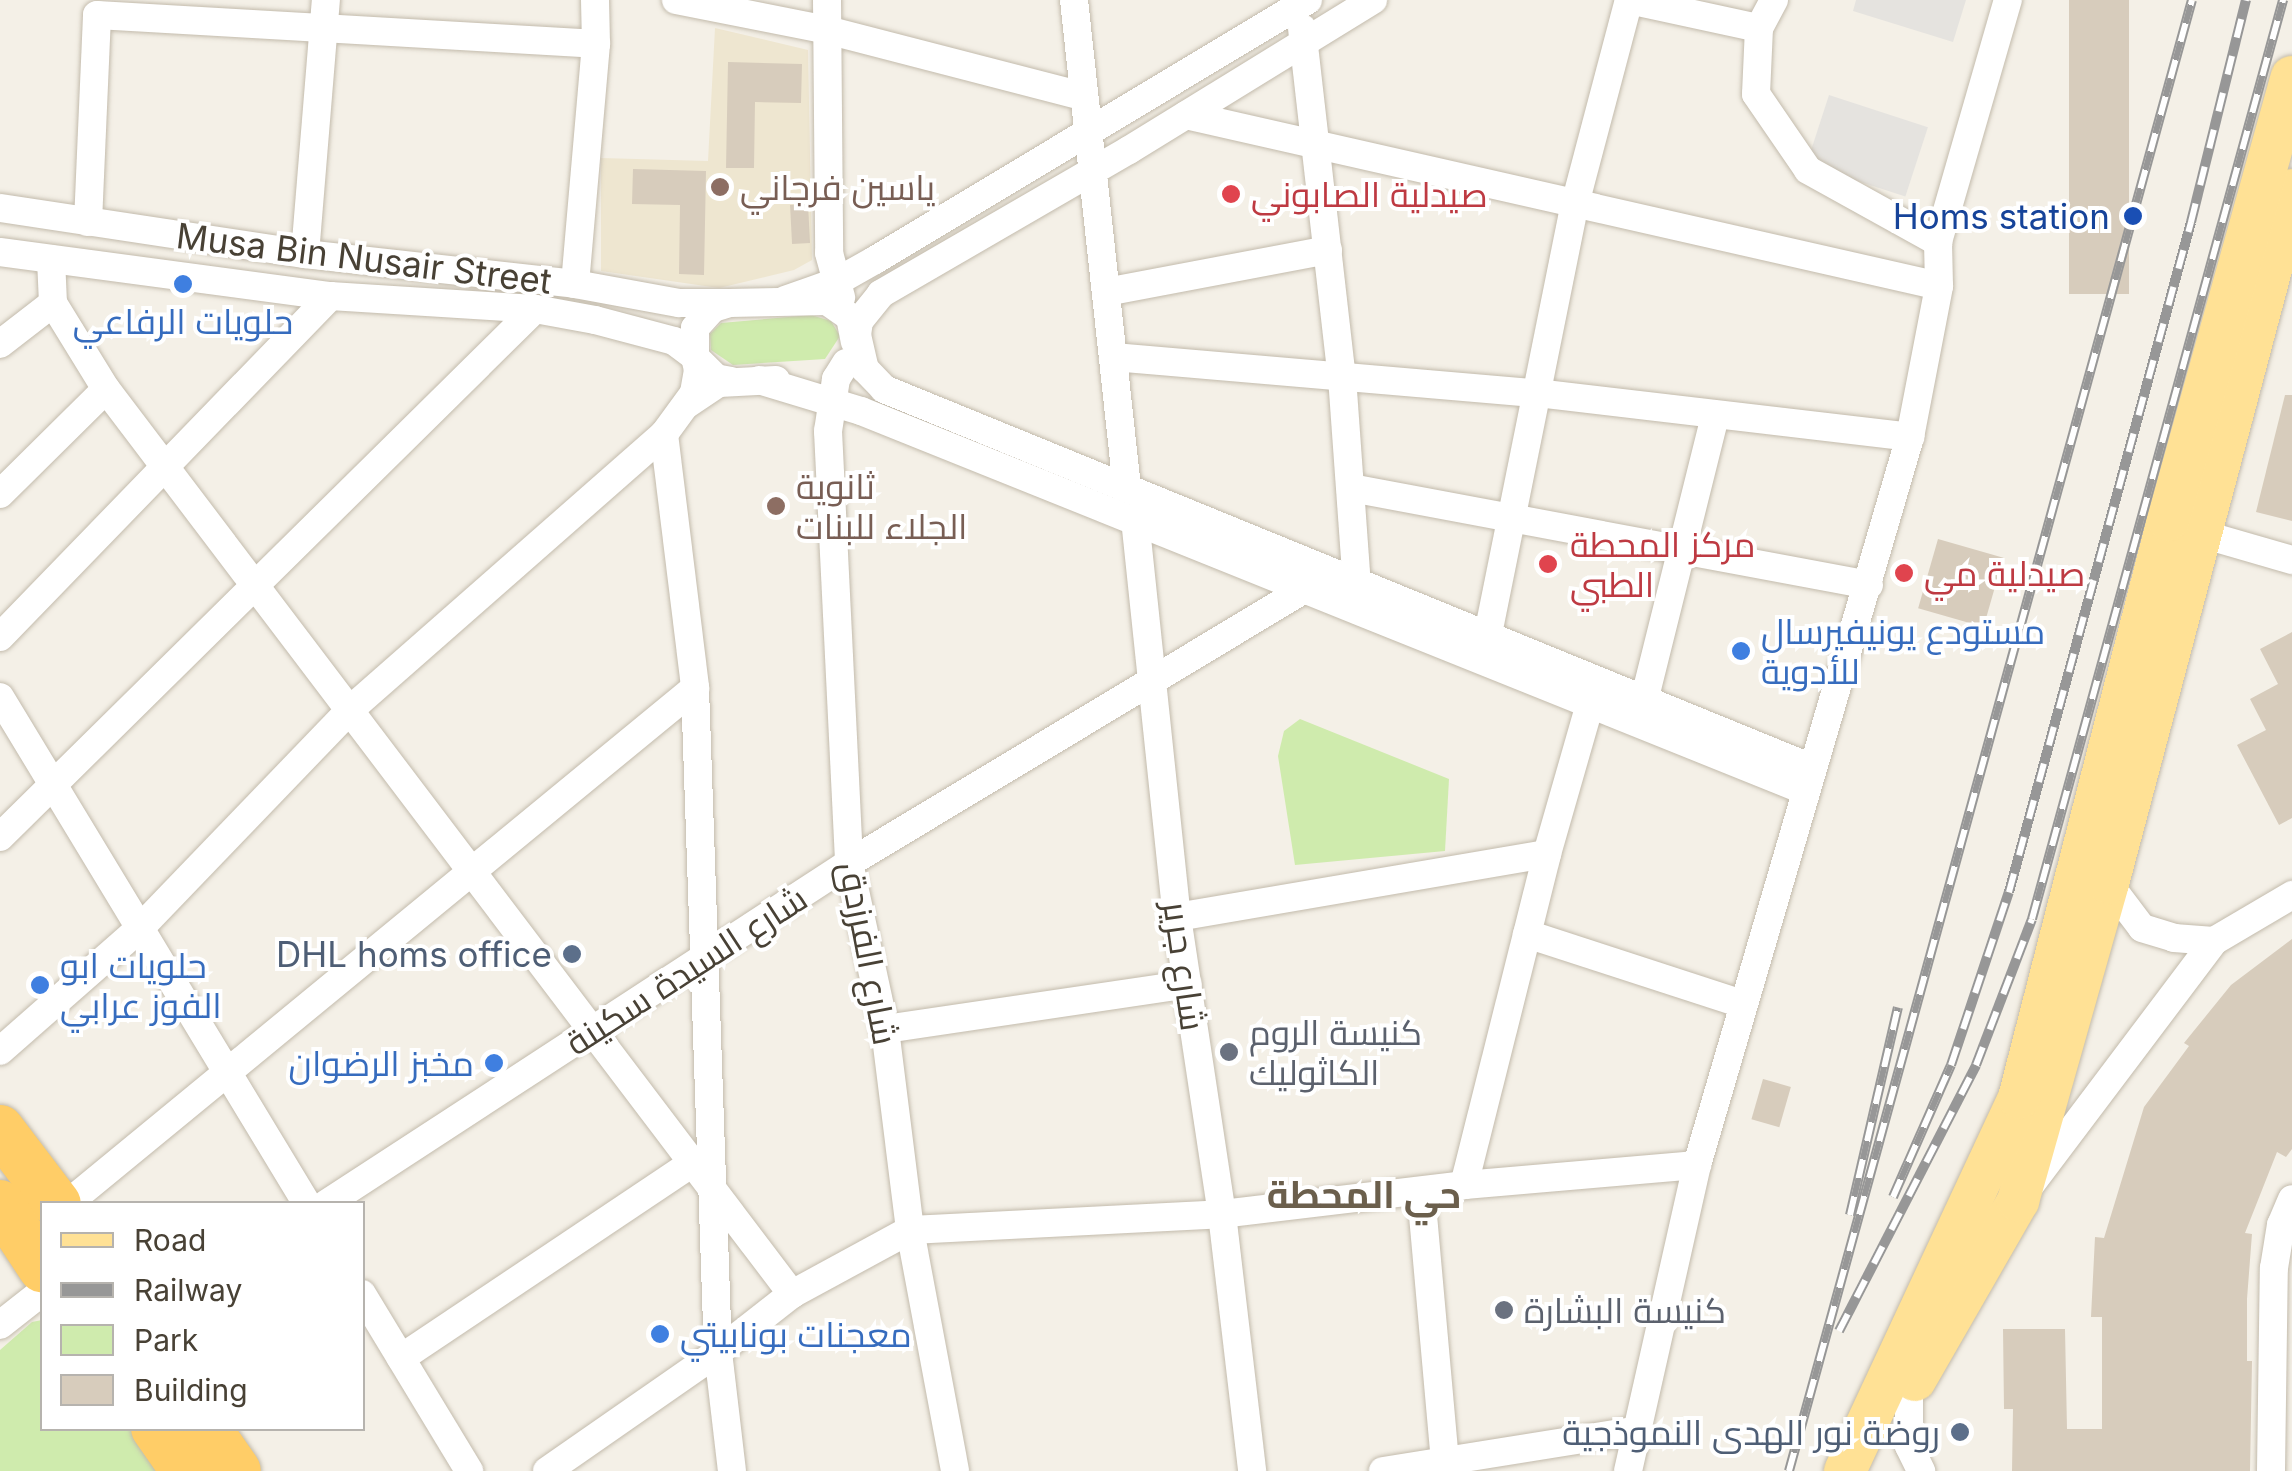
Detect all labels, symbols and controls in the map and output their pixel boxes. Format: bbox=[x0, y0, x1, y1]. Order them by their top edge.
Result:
place label: ياسين فرجاني bbox=[740, 166, 935, 208]
place label: صيدلية الصابوني bbox=[1251, 173, 1488, 215]
marker: ياسين فرجاني bbox=[709, 176, 731, 198]
marker: صيدلية الصابوني bbox=[1220, 183, 1242, 205]
place label: Homs station bbox=[1893, 195, 2110, 237]
marker: Homs station bbox=[2120, 203, 2146, 229]
street label: Musa Bin Nusair Street bbox=[174, 214, 554, 302]
marker: حلويات الرفاعي bbox=[172, 273, 194, 295]
place label: حلويات الرفاعي bbox=[73, 300, 293, 342]
place label: ثانوية الجلاء للبنات bbox=[796, 465, 967, 547]
marker: ثانوية الجلاء للبنات bbox=[765, 495, 787, 517]
place label: مركز المحطة الطبي bbox=[1570, 523, 1755, 605]
marker: مركز المحطة الطبي bbox=[1535, 551, 1561, 577]
place label: صيدلية مي bbox=[1924, 552, 2085, 594]
marker: صيدلية مي bbox=[1893, 562, 1915, 584]
place label: مستودع يونيفيرسال للأدوية bbox=[1761, 610, 2045, 692]
marker: مستودع يونيفيرسال للأدوية bbox=[1730, 640, 1752, 662]
street label: شارع الفرزدق bbox=[831, 858, 907, 1048]
street label: شارع السيدة سكينة bbox=[558, 876, 814, 1064]
street label: شارع جرير bbox=[1155, 899, 1215, 1033]
place label: DHL homs office bbox=[276, 933, 552, 975]
marker: DHL homs office bbox=[561, 943, 583, 965]
place label: حلويات ابو الفوز عرابي bbox=[60, 944, 222, 1026]
marker: حلويات ابو الفوز عرابي bbox=[29, 974, 51, 996]
place label: كنيسة الروم الكاثوليك bbox=[1249, 1011, 1422, 1093]
marker: كنيسة الروم الكاثوليك bbox=[1218, 1041, 1240, 1063]
place label: مخبز الرضوان bbox=[289, 1042, 474, 1084]
marker: مخبز الرضوان bbox=[483, 1052, 505, 1074]
district label: حي المحطة bbox=[1267, 1172, 1461, 1218]
legend bbox=[40, 1201, 365, 1431]
text: Road bbox=[134, 1222, 206, 1258]
text: Railway bbox=[134, 1272, 242, 1308]
place label: كنيسة البشارة bbox=[1524, 1289, 1726, 1331]
marker: كنيسة البشارة bbox=[1493, 1299, 1515, 1321]
place label: معجنات بونابيتي bbox=[680, 1313, 912, 1355]
text: Park bbox=[134, 1322, 198, 1358]
marker: معجنات بونابيتي bbox=[649, 1323, 671, 1345]
text: Building bbox=[134, 1372, 248, 1408]
place label: روضة نور الهدى النموذجية bbox=[1562, 1411, 1940, 1453]
marker: روضة نور الهدى النموذجية bbox=[1949, 1421, 1971, 1443]

